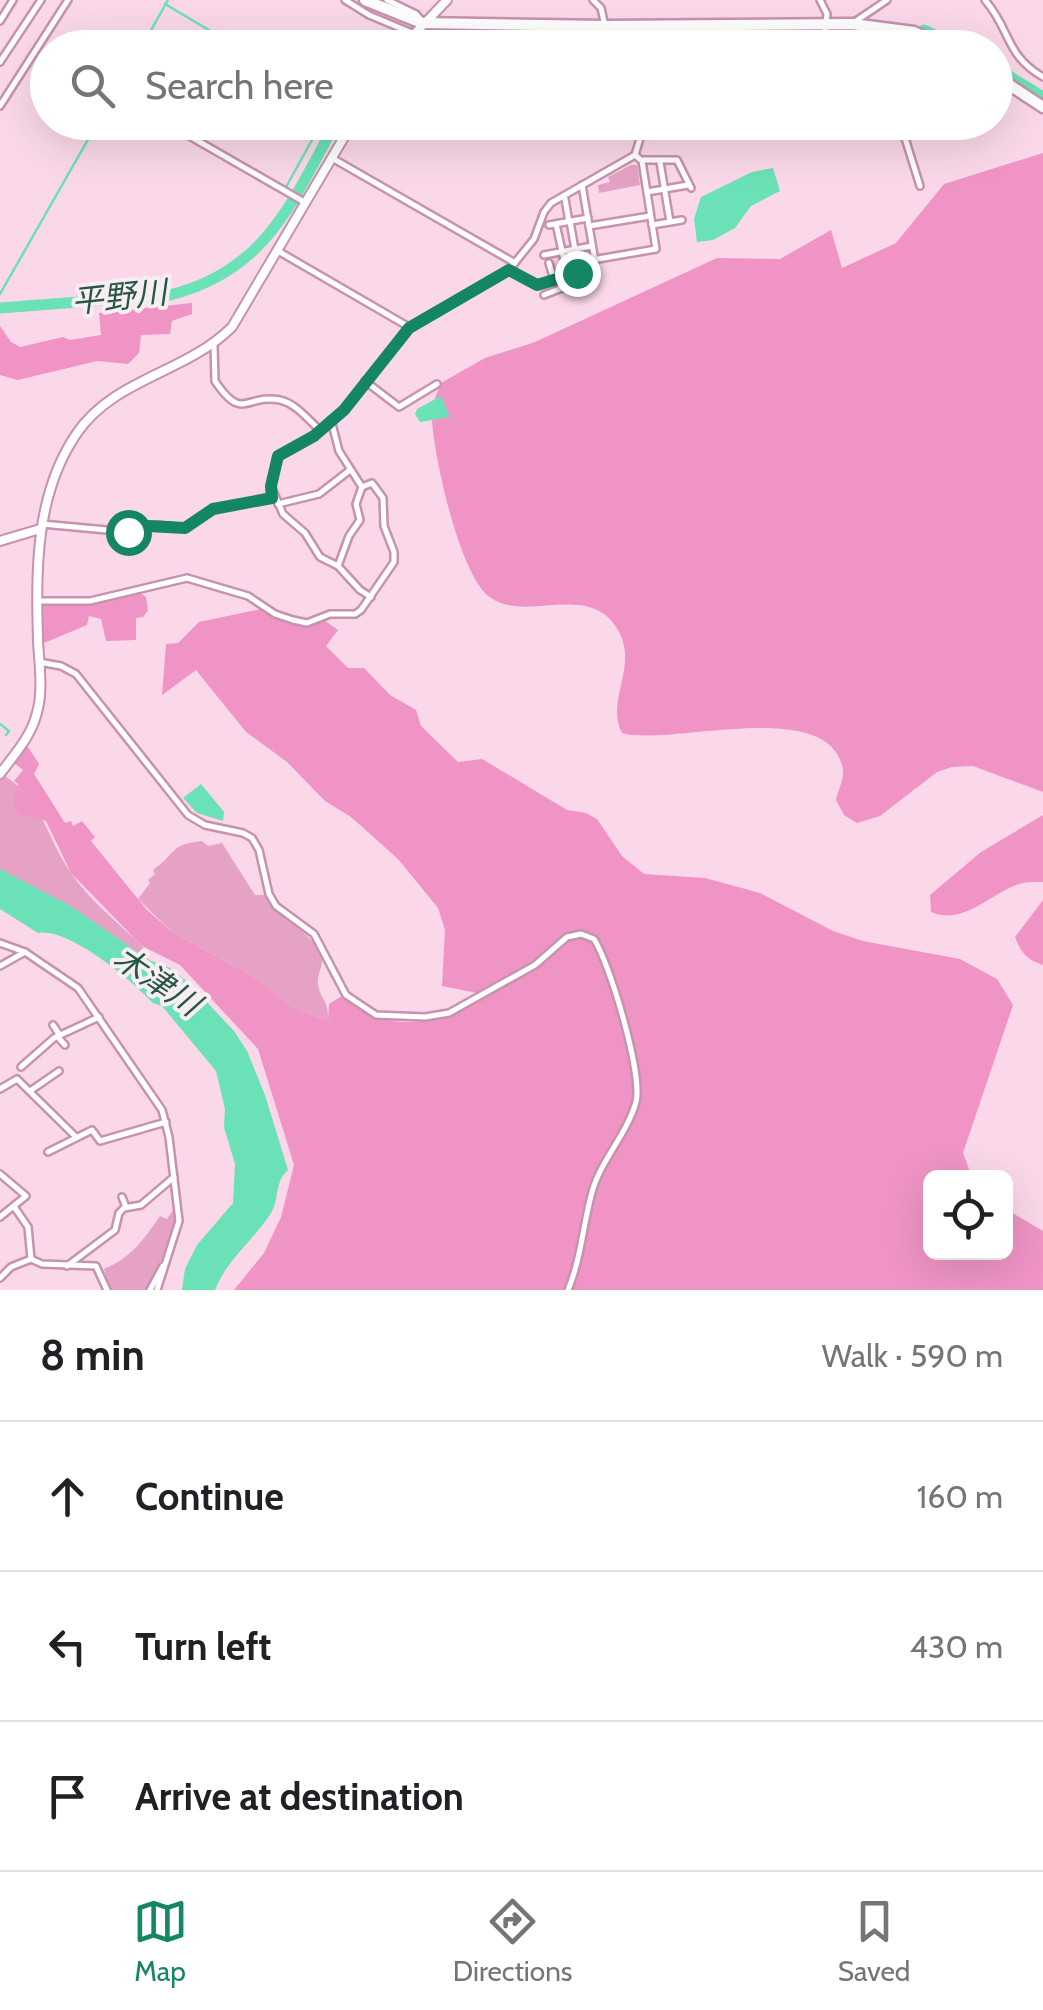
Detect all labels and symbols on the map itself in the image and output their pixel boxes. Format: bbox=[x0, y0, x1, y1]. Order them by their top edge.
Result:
route end bbox=[555, 251, 601, 297]
water label: 平野川 bbox=[69, 272, 172, 321]
route start bbox=[106, 510, 152, 556]
water label: 木津川 bbox=[107, 938, 210, 1025]

